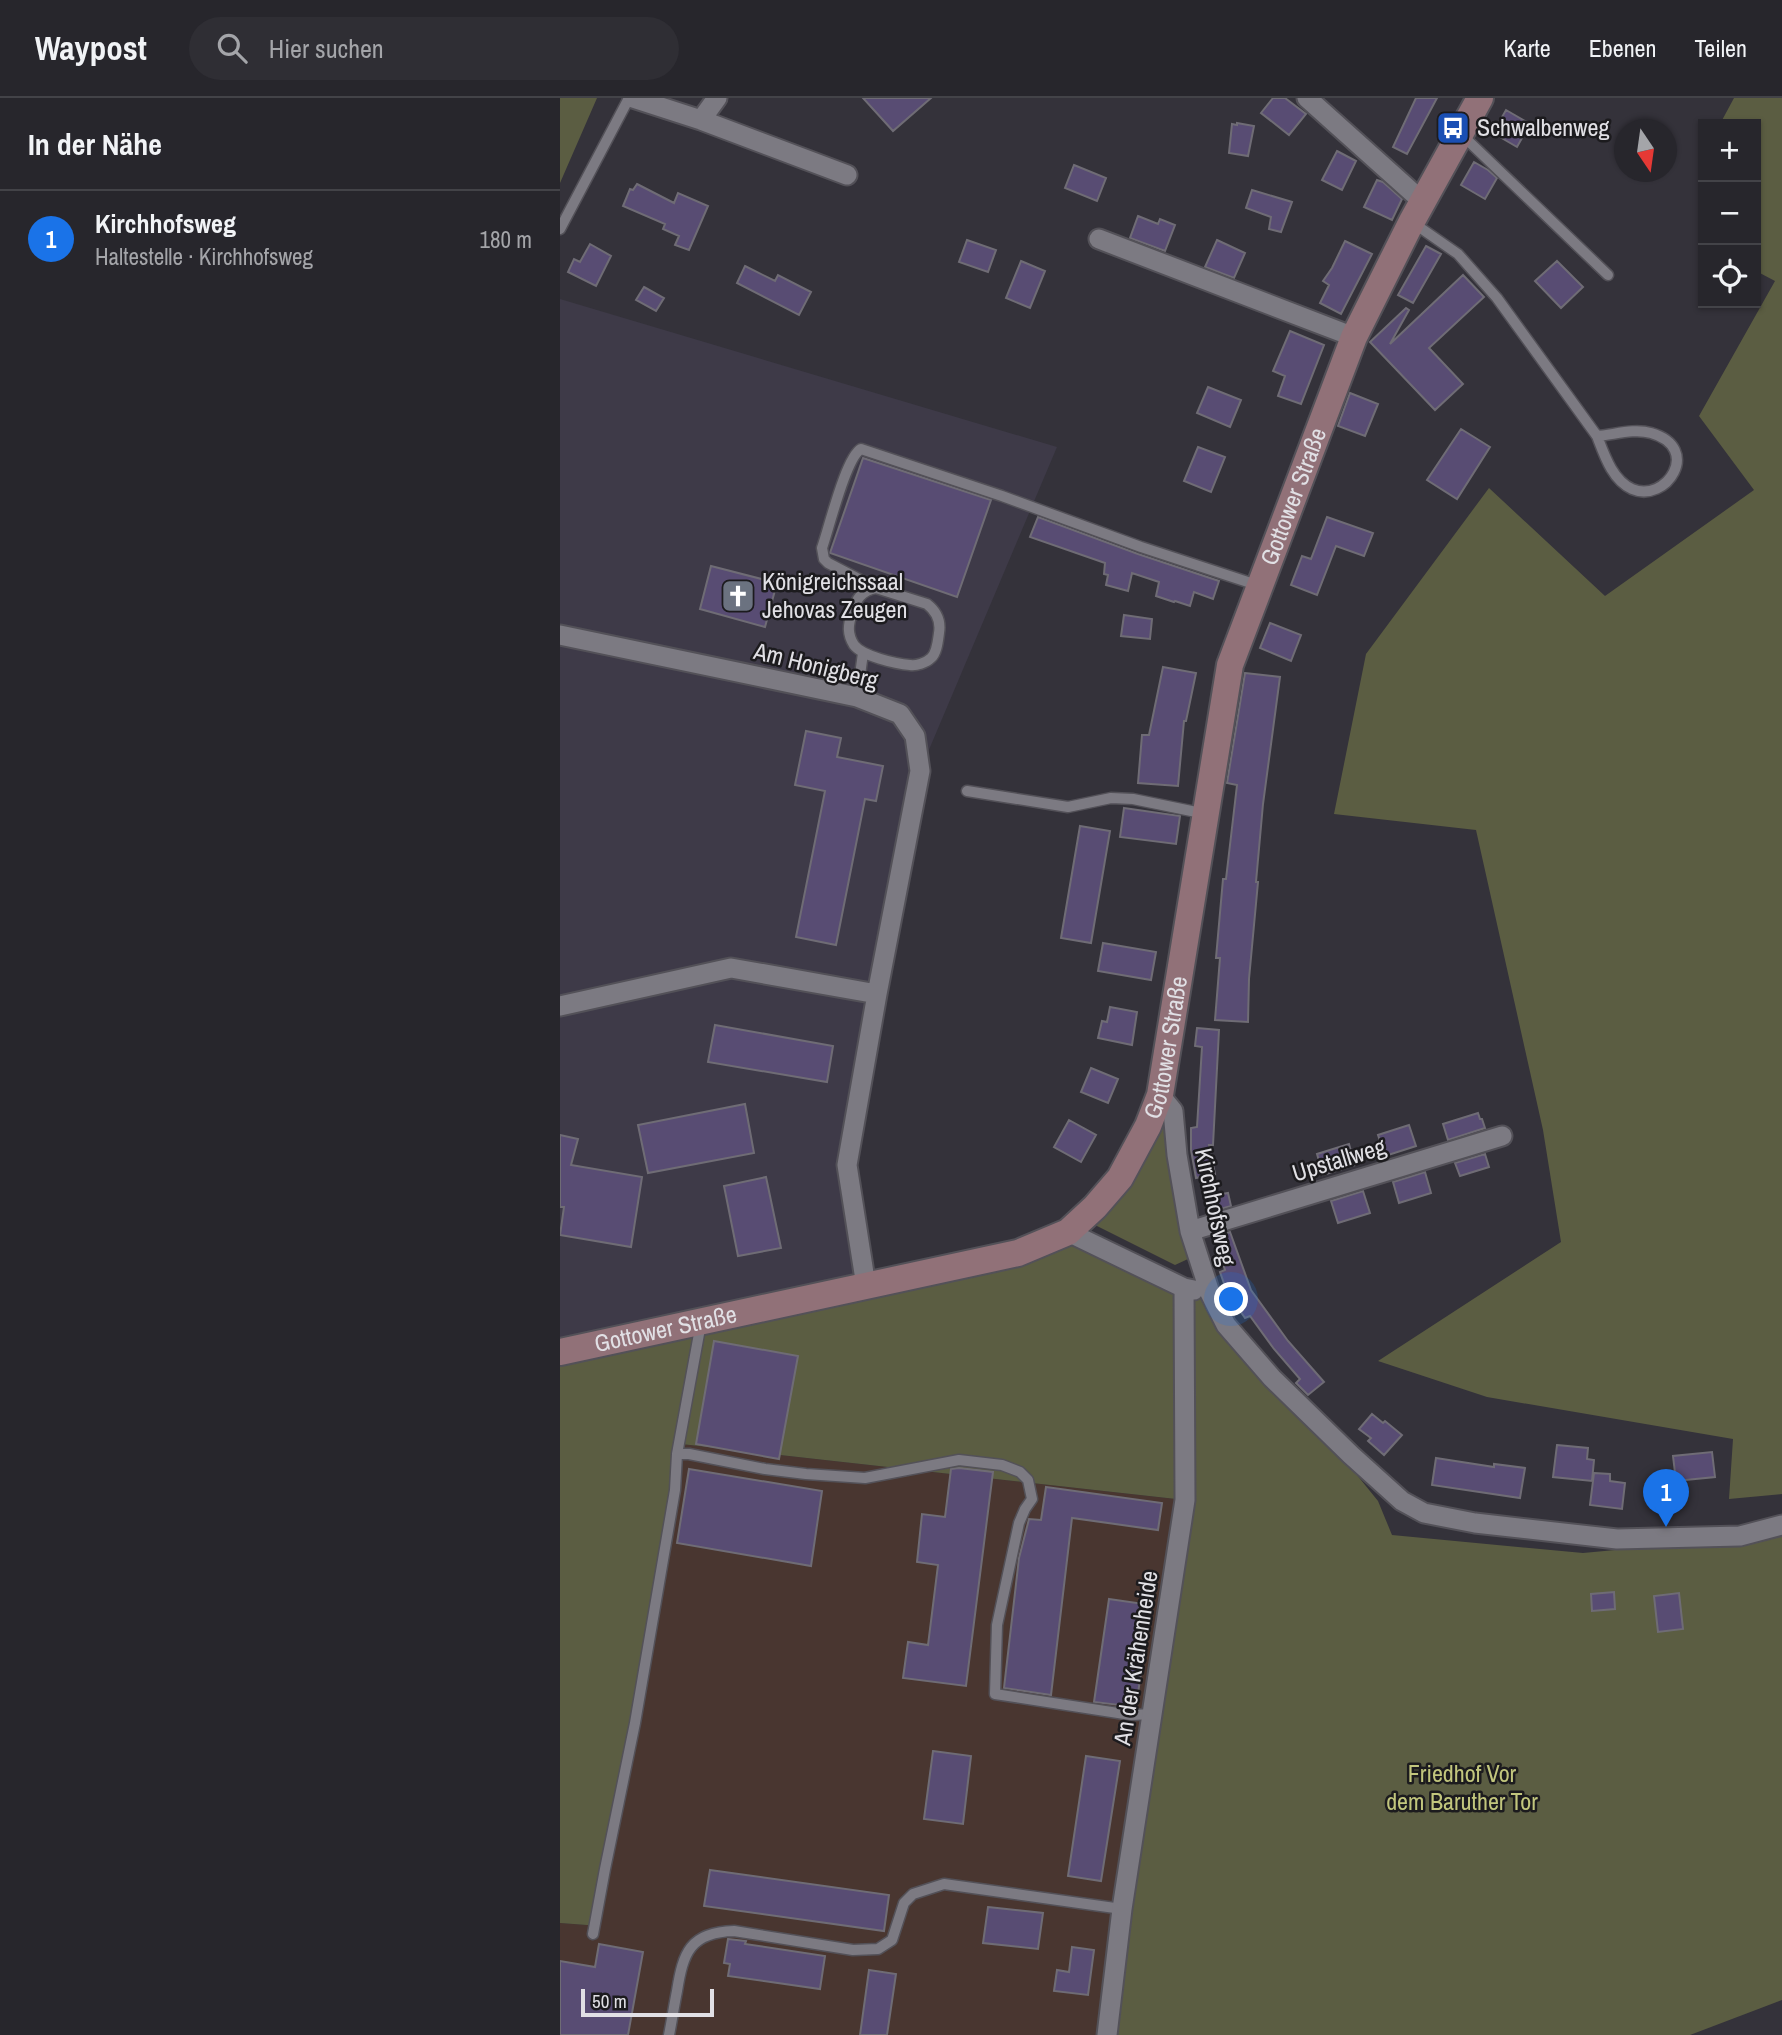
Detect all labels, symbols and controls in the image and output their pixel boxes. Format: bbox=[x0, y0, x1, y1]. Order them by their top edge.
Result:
search box bbox=[189, 17, 679, 80]
text: Waypost bbox=[35, 26, 147, 70]
icon: search bbox=[213, 29, 251, 67]
text: Hier suchen bbox=[269, 31, 384, 66]
text: Karte bbox=[1504, 32, 1551, 64]
text: Ebenen bbox=[1589, 32, 1656, 64]
text: Teilen bbox=[1694, 32, 1747, 64]
bus stop icon: Schwalbenweg bbox=[1434, 109, 1472, 147]
place label: Schwalbenweg bbox=[1477, 111, 1609, 143]
north arrow bbox=[1614, 119, 1677, 182]
map controls bbox=[1698, 119, 1761, 308]
button: + bbox=[1698, 119, 1761, 182]
text: In der Nähe bbox=[28, 124, 162, 164]
button: − bbox=[1698, 182, 1761, 245]
text: Kirchhofsweg bbox=[95, 206, 236, 241]
text: 1 bbox=[46, 224, 56, 255]
text: 180 m bbox=[480, 224, 532, 255]
text: Haltestelle · Kirchhofsweg bbox=[95, 241, 313, 272]
button: locate bbox=[1698, 245, 1761, 308]
street label: Gottower Straße bbox=[1252, 423, 1333, 569]
place label: Königreichssaal Jehovas Zeugen bbox=[762, 565, 908, 625]
church icon: Königreichssaal Jehovas Zeugen bbox=[719, 577, 757, 615]
street label: Am Honigberg bbox=[750, 634, 882, 696]
street label: Gottower Straße bbox=[1135, 974, 1194, 1123]
street label: Upstallweg bbox=[1288, 1130, 1389, 1188]
street label: Kirchhofsweg bbox=[1188, 1145, 1244, 1268]
your location bbox=[1214, 1282, 1248, 1316]
street label: Gottower Straße bbox=[591, 1297, 739, 1359]
pin: 1 bbox=[1643, 1469, 1689, 1527]
street label: An der Krähenheide bbox=[1105, 1568, 1165, 1748]
park label: Friedhof Vor dem Baruther Tor bbox=[1386, 1757, 1538, 1817]
scale bar bbox=[581, 1986, 714, 2018]
text: 50 m bbox=[592, 1988, 627, 2014]

